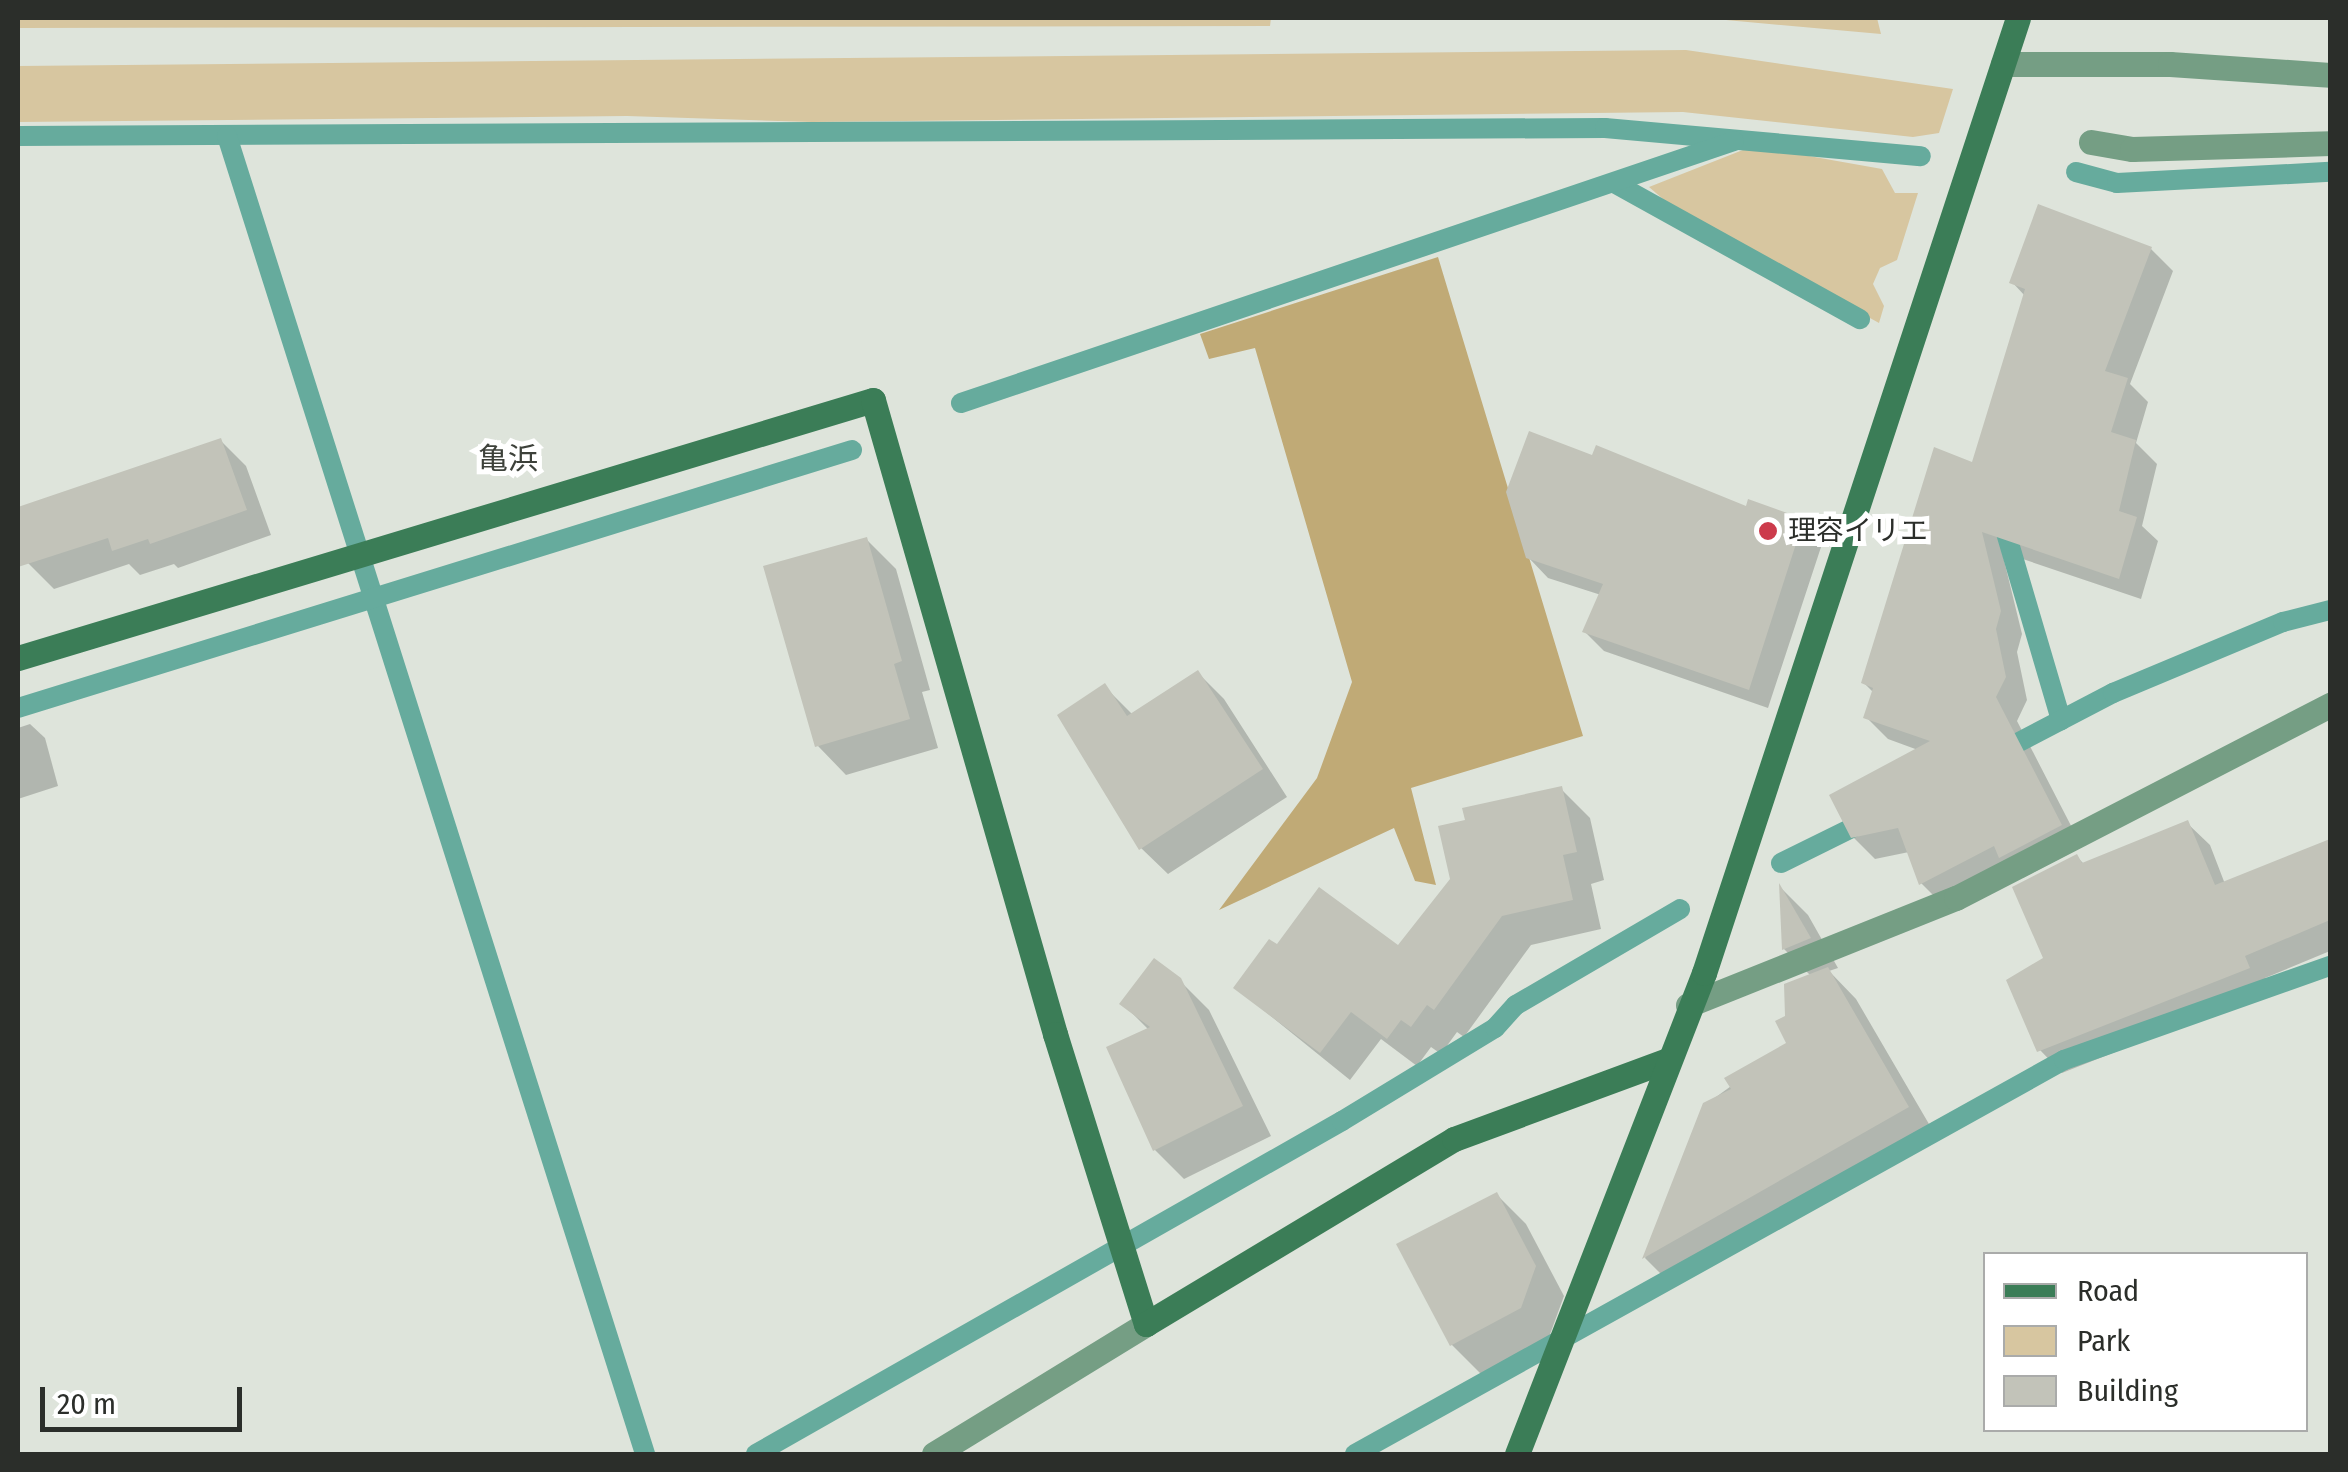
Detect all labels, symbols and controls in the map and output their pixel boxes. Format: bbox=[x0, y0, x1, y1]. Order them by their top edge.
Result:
district label: 亀浜 bbox=[478, 441, 538, 477]
place label: 理容イリエ bbox=[1788, 514, 1928, 548]
marker: 理容イリエ bbox=[1757, 520, 1779, 542]
legend bbox=[1983, 1252, 2308, 1432]
text: Road bbox=[2077, 1273, 2139, 1309]
text: Park bbox=[2077, 1323, 2130, 1359]
scale bar bbox=[45, 1367, 248, 1429]
text: Building bbox=[2077, 1373, 2178, 1409]
text: 20 m bbox=[57, 1386, 116, 1422]

